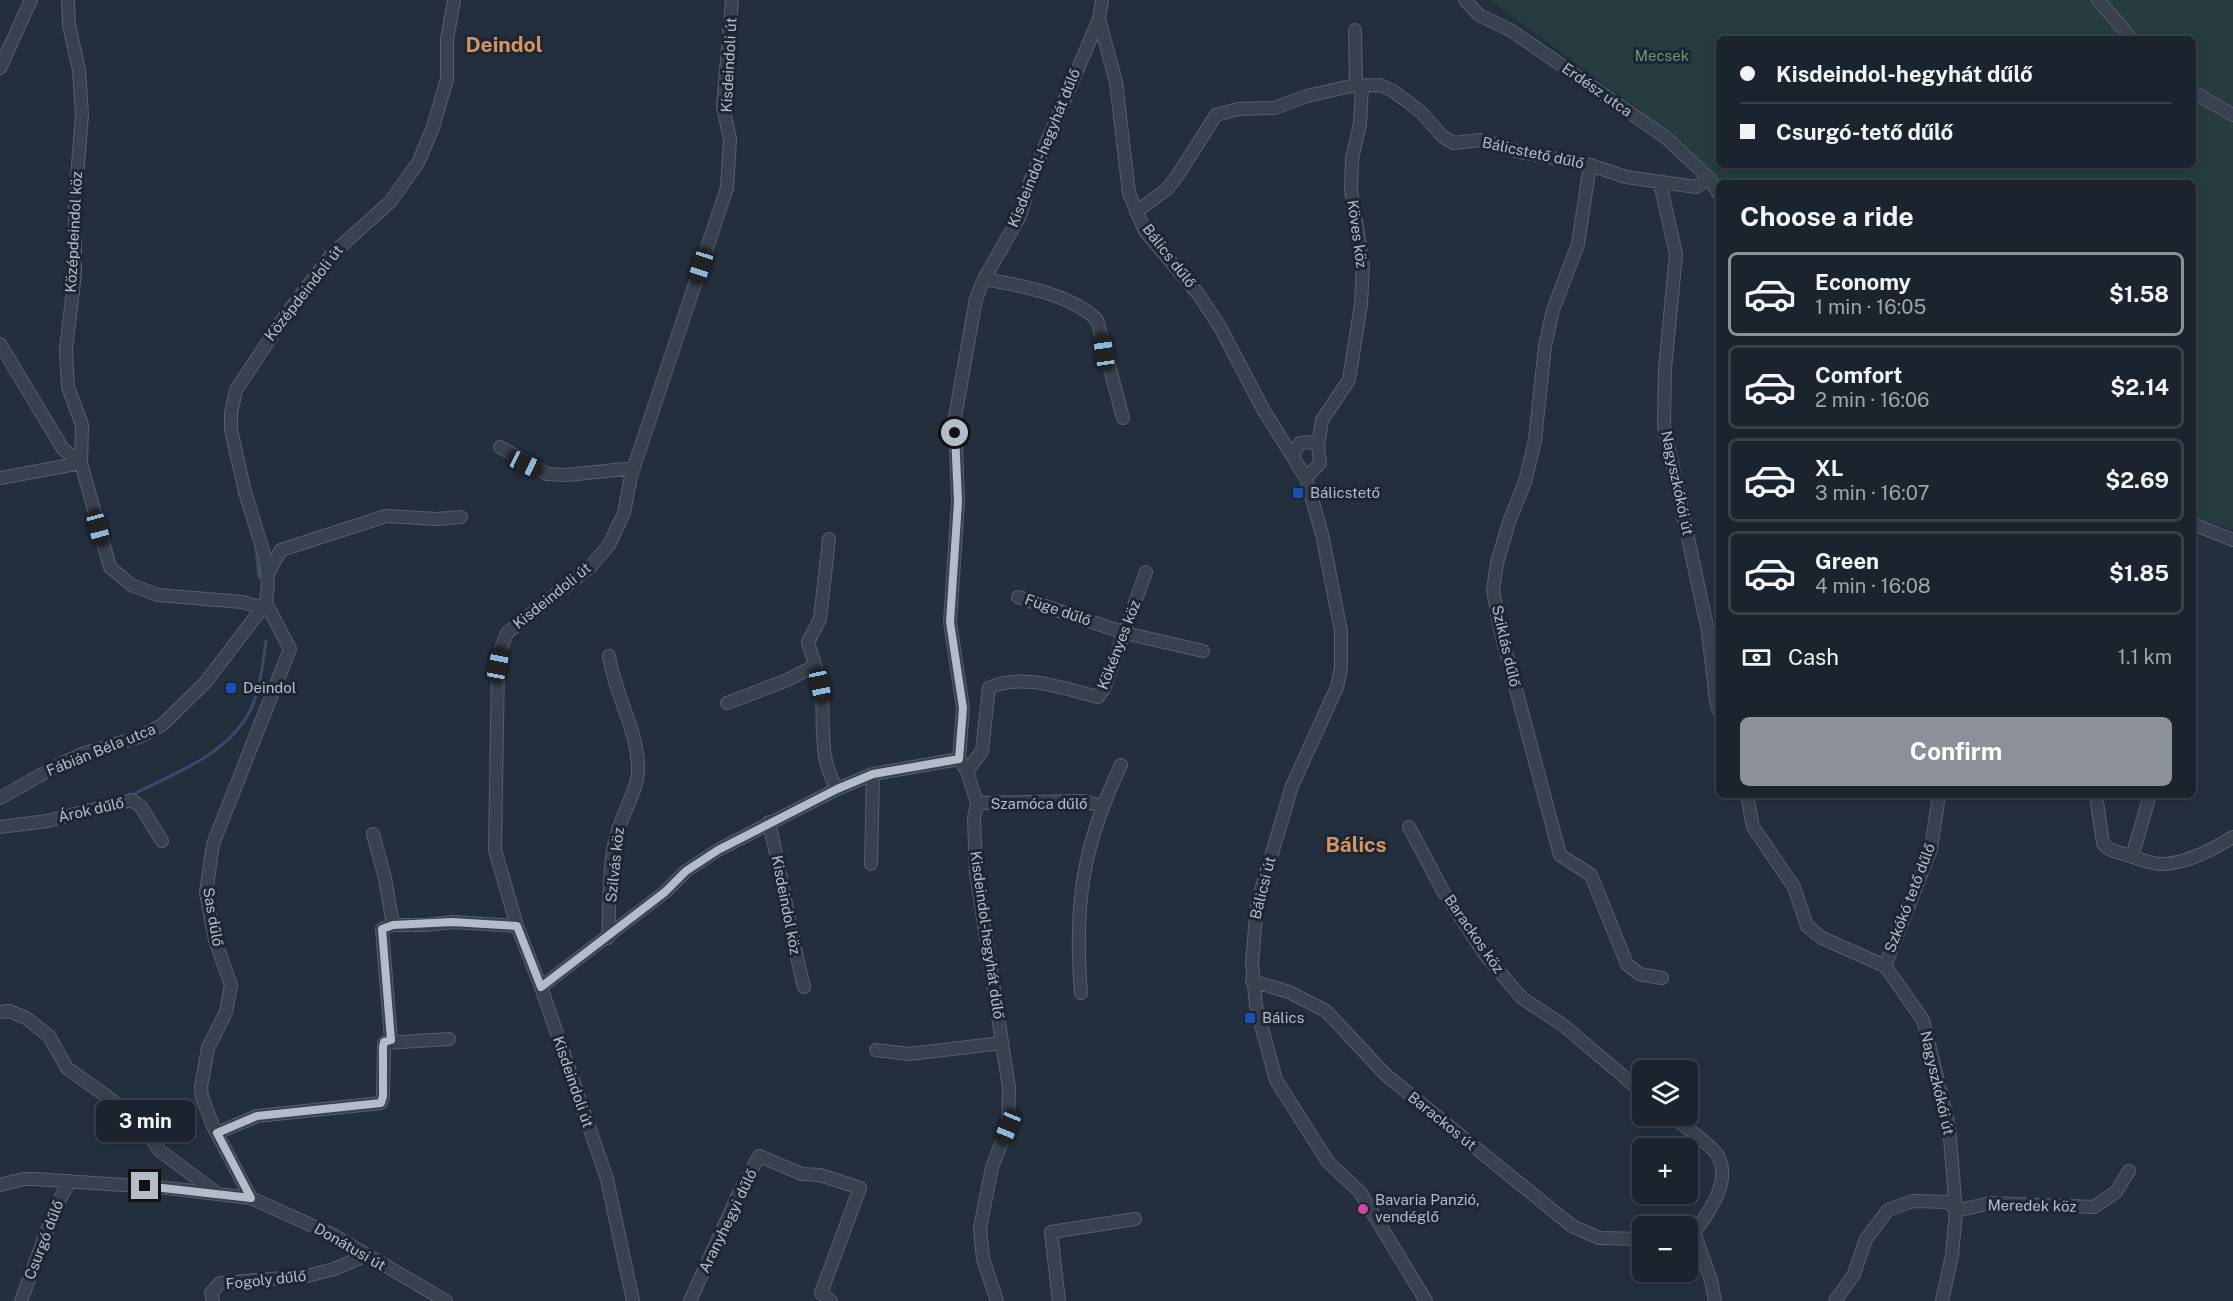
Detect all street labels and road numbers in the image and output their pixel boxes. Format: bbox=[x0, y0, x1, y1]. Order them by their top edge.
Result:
street label: Kisdeindoli út bbox=[718, 17, 739, 113]
street label: Erdész utca bbox=[1559, 59, 1635, 120]
street label: Kisdeindol-hegyhát dűlő bbox=[1004, 66, 1083, 230]
street label: Bálicstető dűlő bbox=[1481, 133, 1586, 172]
street label: Középdeindol köz bbox=[62, 171, 85, 293]
street label: Köves köz bbox=[1344, 199, 1371, 269]
street label: Bálics dűlő bbox=[1139, 221, 1200, 291]
street label: Középdeindoli út bbox=[261, 241, 346, 344]
street label: Nagyszkókói út bbox=[1658, 429, 1697, 537]
street label: Kisdeindoli út bbox=[509, 559, 594, 632]
street label: Füge dűlő bbox=[1023, 590, 1094, 629]
street label: Kökényes köz bbox=[1094, 598, 1143, 692]
street label: Sziklás dűlő bbox=[1489, 603, 1524, 689]
street label: Fábián Béla utca bbox=[44, 720, 158, 779]
street label: Árok dűlő bbox=[56, 794, 126, 825]
street label: Szamóca dűlő bbox=[990, 795, 1088, 812]
street label: Szilvás köz bbox=[602, 826, 627, 903]
street label: Szkókó tető dűlő bbox=[1881, 840, 1938, 955]
street label: Kisdeindol-hegyhát dűlő bbox=[967, 850, 1008, 1021]
street label: Kisdeindol köz bbox=[769, 854, 804, 956]
street label: Bálicsi út bbox=[1247, 855, 1279, 921]
street label: Sas dűlő bbox=[200, 886, 227, 948]
street label: Barackos köz bbox=[1441, 891, 1508, 976]
street label: Nagyszkókói út bbox=[1917, 1029, 1958, 1137]
street label: Kisdeindoli út bbox=[550, 1034, 597, 1130]
street label: Barackos út bbox=[1405, 1088, 1480, 1153]
street label: Aranyhegyi dűlő bbox=[695, 1166, 760, 1275]
street label: Meredek köz bbox=[1987, 1196, 2077, 1215]
street label: Csurgó dűlő bbox=[21, 1197, 67, 1282]
street label: Donátusi út bbox=[312, 1219, 389, 1274]
street label: Fogoly dűlő bbox=[225, 1267, 307, 1292]

